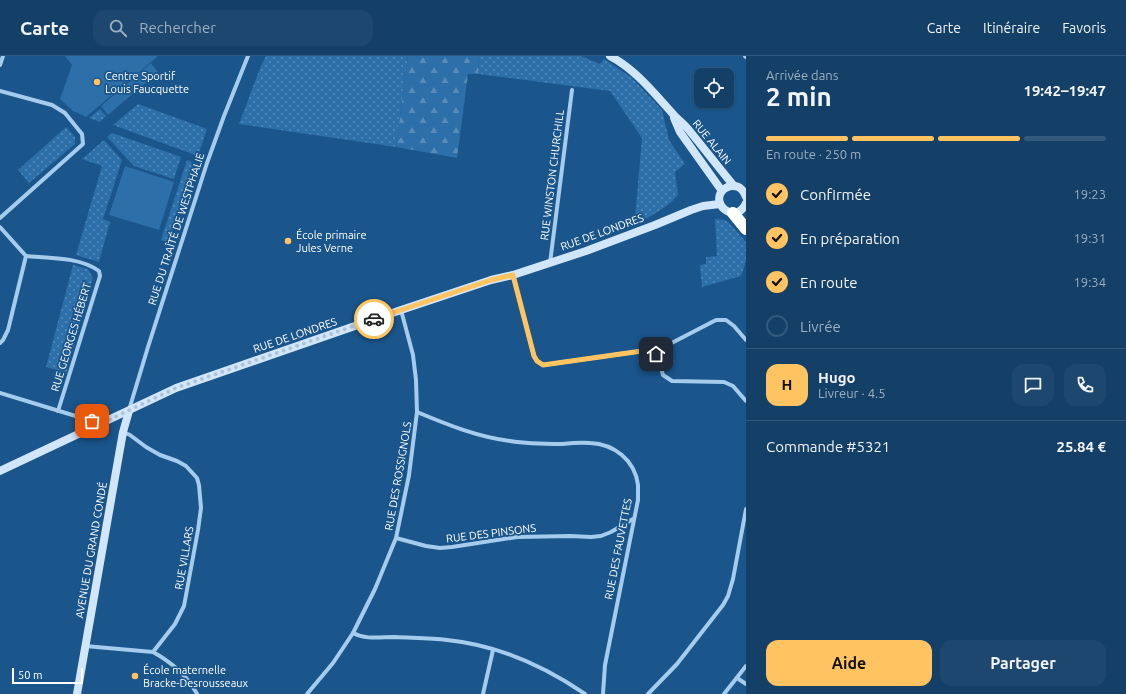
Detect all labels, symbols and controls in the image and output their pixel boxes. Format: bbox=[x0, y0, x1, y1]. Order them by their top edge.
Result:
search box bbox=[93, 10, 373, 46]
text: Carte bbox=[20, 17, 69, 39]
icon: search bbox=[107, 17, 129, 39]
text: Rechercher bbox=[139, 19, 216, 36]
text: Carte bbox=[927, 20, 961, 36]
text: Itinéraire bbox=[983, 20, 1040, 36]
text: Favoris bbox=[1062, 20, 1106, 36]
map controls bbox=[694, 68, 734, 108]
button: locate bbox=[694, 68, 734, 108]
text: Arrivée dans bbox=[766, 68, 838, 82]
place label: Centre Sportif Louis Faucquette bbox=[105, 70, 189, 95]
marker: Centre Sportif Louis Faucquette bbox=[92, 77, 102, 87]
text: 2 min bbox=[766, 82, 832, 111]
text: 19:42–19:47 bbox=[1023, 82, 1106, 99]
street label: RUE WINSTON CHURCHILL bbox=[538, 109, 566, 241]
street label: RUE ALAIN bbox=[690, 117, 734, 167]
text: En route · 250 m bbox=[766, 147, 861, 161]
street label: RUE DU TRAÎTÉ DE WESTPHALIE bbox=[145, 151, 206, 307]
icon: check bbox=[766, 183, 788, 205]
text: Confirmée bbox=[800, 186, 871, 203]
text: 19:23 bbox=[1073, 187, 1106, 201]
street label: RUE DE LONDRES bbox=[559, 211, 645, 253]
icon: check bbox=[766, 227, 788, 249]
place label: École primaire Jules Verne bbox=[296, 228, 366, 254]
text: En préparation bbox=[800, 230, 900, 247]
text: 19:31 bbox=[1073, 231, 1106, 245]
marker: École primaire Jules Verne bbox=[283, 236, 293, 246]
icon: check bbox=[766, 271, 788, 293]
text: En route bbox=[800, 274, 858, 291]
text: 19:34 bbox=[1073, 275, 1106, 289]
street label: RUE GEORGES HÉBERT bbox=[48, 281, 93, 393]
courier bbox=[354, 299, 394, 339]
icon: car bbox=[363, 308, 385, 330]
street label: RUE DE LONDRES bbox=[252, 315, 339, 355]
text: Livrée bbox=[800, 318, 841, 335]
pin bbox=[639, 337, 673, 371]
icon: home bbox=[645, 343, 667, 365]
button: chat bbox=[1012, 364, 1054, 406]
button: phone bbox=[1064, 364, 1106, 406]
text: Hugo bbox=[818, 369, 856, 386]
text: H bbox=[782, 376, 792, 393]
text: Livreur · 4.5 bbox=[818, 386, 886, 400]
pin bbox=[75, 404, 109, 438]
icon: bag bbox=[81, 410, 103, 432]
street label: RUE DES ROSSIGNOLS bbox=[383, 420, 414, 531]
text: Commande #5321 bbox=[766, 438, 890, 455]
text: 25.84 € bbox=[1056, 438, 1106, 455]
street label: AVENUE DU GRAND CONDÉ bbox=[72, 481, 109, 619]
street label: RUE DES FAUVETTES bbox=[602, 497, 634, 601]
street label: RUE DES PINSONS bbox=[445, 522, 537, 544]
street label: RUE VILLARS bbox=[173, 525, 196, 591]
button: Aide bbox=[766, 640, 932, 686]
button: Partager bbox=[940, 640, 1106, 686]
place label: École maternelle Bracke-Desrousseaux bbox=[143, 663, 249, 689]
scale bar bbox=[12, 666, 83, 685]
text: 50 m bbox=[18, 669, 42, 681]
marker: École maternelle Bracke-Desrousseaux bbox=[130, 671, 140, 681]

